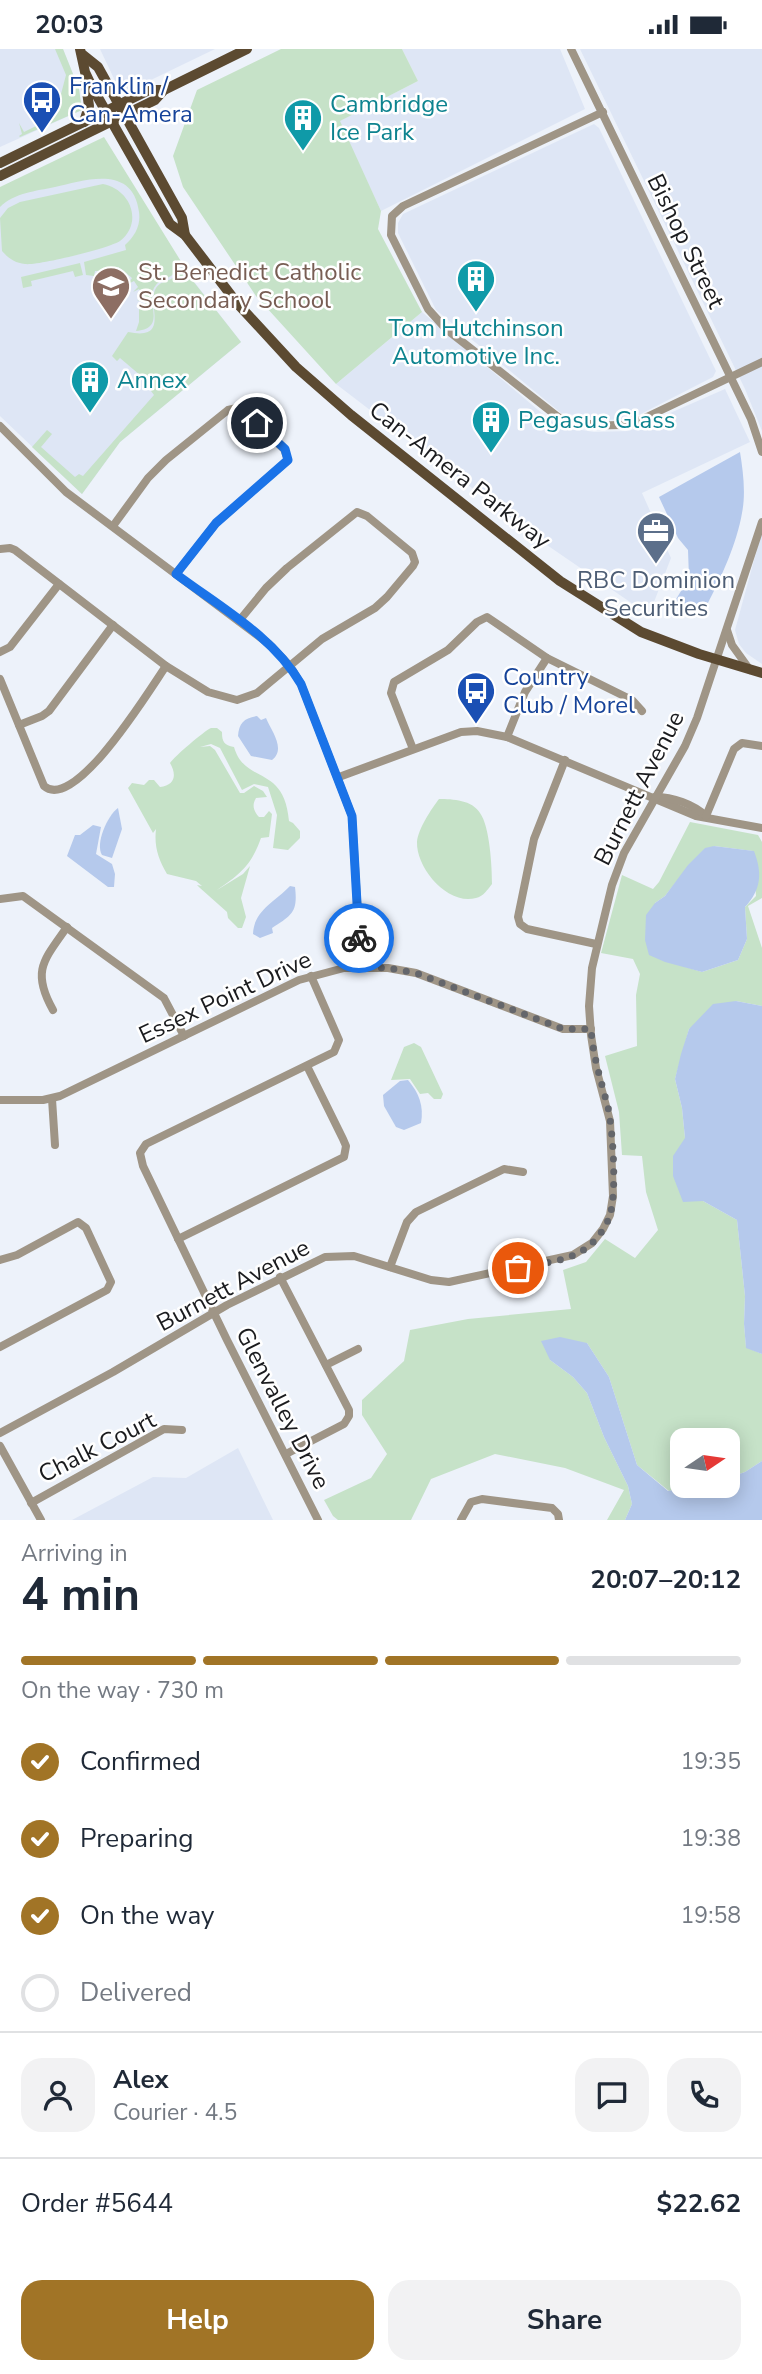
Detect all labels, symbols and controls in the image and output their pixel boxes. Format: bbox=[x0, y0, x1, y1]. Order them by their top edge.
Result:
text: 20:03 bbox=[35, 7, 104, 42]
place label: Franklin / Can-Amera bbox=[69, 70, 193, 130]
bus stop icon: Franklin / Can-Amera bbox=[21, 79, 63, 134]
place label: Cambridge Ice Park bbox=[330, 88, 448, 148]
building icon: Cambridge Ice Park bbox=[282, 97, 324, 152]
street label: Bishop Street bbox=[640, 168, 733, 314]
place label: St. Benedict Catholic Secondary School bbox=[138, 256, 361, 316]
building icon: Tom Hutchinson Automotive Inc. bbox=[455, 258, 497, 313]
school or university icon: St. Benedict Catholic Secondary School bbox=[90, 265, 132, 320]
place label: Tom Hutchinson Automotive Inc. bbox=[388, 312, 564, 372]
building icon: Annex bbox=[69, 359, 111, 414]
place label: Annex bbox=[117, 364, 187, 396]
pin bbox=[227, 393, 287, 453]
street label: Can-Amera Parkway bbox=[363, 394, 558, 556]
building icon: Pegasus Glass bbox=[470, 399, 512, 454]
icon: home bbox=[238, 404, 276, 442]
place label: Pegasus Glass bbox=[518, 404, 675, 436]
office icon: RBC Dominion Securities bbox=[635, 510, 677, 565]
place label: RBC Dominion Securities bbox=[577, 564, 735, 624]
place label: Country Club / Morel bbox=[503, 661, 635, 721]
bus stop icon: Country Club / Morel bbox=[455, 670, 497, 725]
street label: Burnett Avenue bbox=[586, 705, 692, 871]
courier bbox=[324, 903, 394, 973]
icon: bike bbox=[340, 919, 378, 957]
street label: Essex Point Drive bbox=[133, 943, 317, 1051]
street label: Burnett Avenue bbox=[151, 1231, 315, 1339]
pin bbox=[488, 1238, 548, 1298]
icon: bag bbox=[499, 1249, 537, 1287]
street label: Glenvalley Drive bbox=[228, 1322, 338, 1494]
street label: Chalk Court bbox=[33, 1404, 162, 1490]
north arrow bbox=[670, 1428, 740, 1498]
map controls bbox=[670, 1428, 740, 1498]
text: Arriving in bbox=[21, 1538, 128, 1569]
text: 20:07–20:12 bbox=[590, 1562, 741, 1597]
text: 4 min bbox=[21, 1563, 140, 1626]
text: On the way · 730 m bbox=[21, 1675, 224, 1706]
icon: check bbox=[21, 1743, 59, 1781]
text: Confirmed bbox=[80, 1744, 201, 1779]
text: 19:35 bbox=[681, 1746, 741, 1777]
icon: check bbox=[21, 1820, 59, 1858]
text: Preparing bbox=[80, 1821, 193, 1856]
text: 19:38 bbox=[681, 1823, 741, 1854]
icon: check bbox=[21, 1897, 59, 1935]
text: On the way bbox=[80, 1898, 214, 1933]
text: 19:58 bbox=[681, 1900, 741, 1931]
text: Delivered bbox=[80, 1975, 192, 2010]
button: person bbox=[21, 2058, 95, 2132]
button: chat bbox=[575, 2058, 649, 2132]
button: phone bbox=[667, 2058, 741, 2132]
text: Alex bbox=[113, 2062, 169, 2097]
text: Courier · 4.5 bbox=[113, 2097, 237, 2128]
text: Order #5644 bbox=[21, 2186, 173, 2221]
text: $22.62 bbox=[657, 2186, 741, 2221]
button: Help bbox=[21, 2280, 374, 2360]
button: Share bbox=[388, 2280, 741, 2360]

